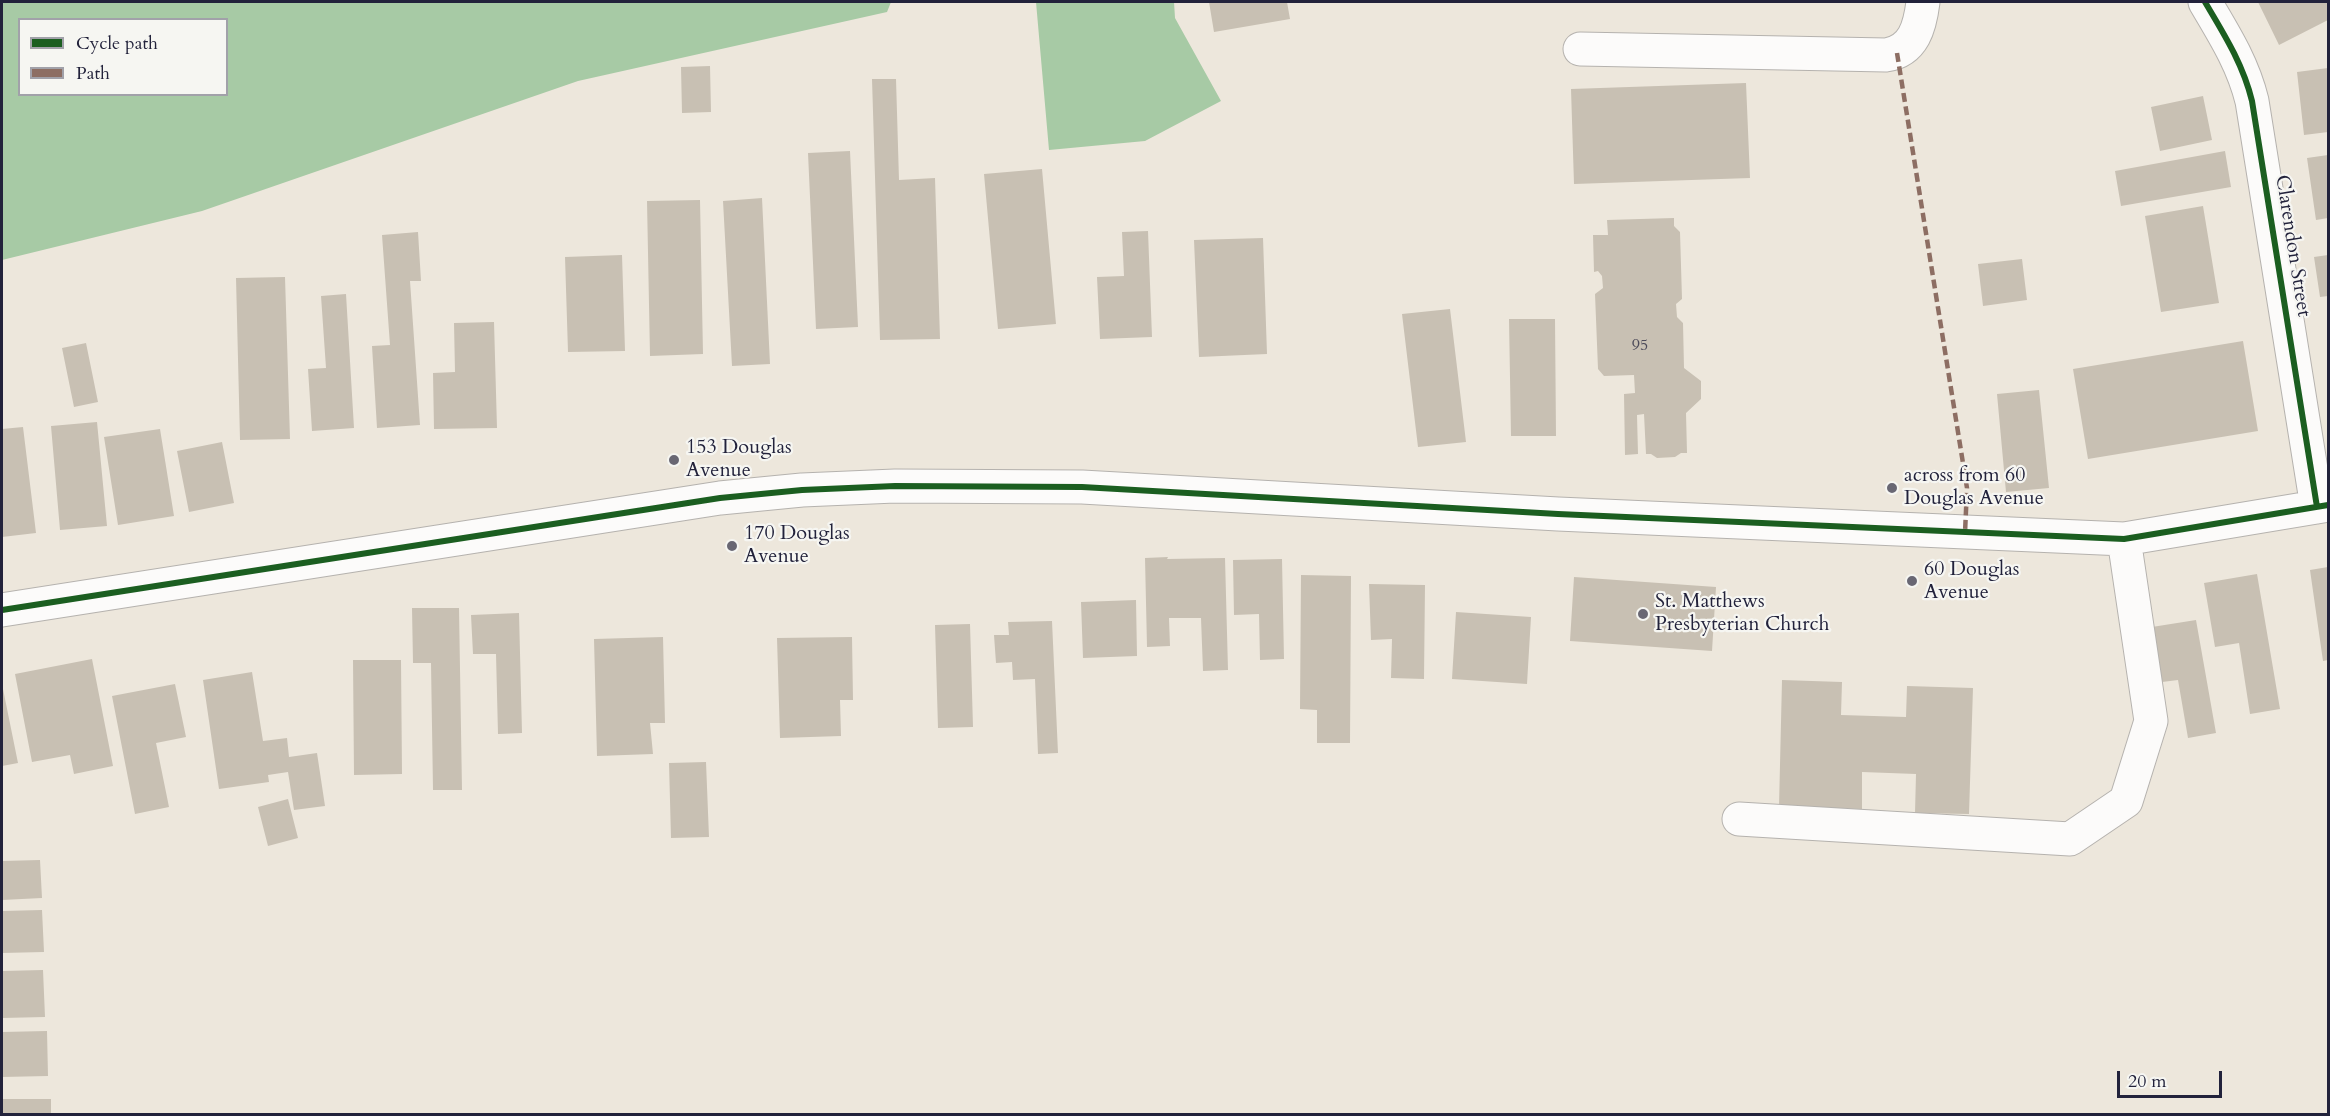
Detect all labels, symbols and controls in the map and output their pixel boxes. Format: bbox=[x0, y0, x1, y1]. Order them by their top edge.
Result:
legend bbox=[18, 18, 228, 96]
text: Cycle path bbox=[76, 31, 158, 56]
text: Path bbox=[76, 61, 110, 86]
street label: Clarendon Street bbox=[2269, 173, 2315, 319]
house number: 95 bbox=[1632, 336, 1648, 356]
place label: 153 Douglas Avenue bbox=[686, 436, 792, 483]
marker: 153 Douglas Avenue bbox=[667, 453, 681, 467]
place label: across from 60 Douglas Avenue bbox=[1904, 464, 2044, 511]
marker: across from 60 Douglas Avenue bbox=[1885, 481, 1899, 495]
place label: 170 Douglas Avenue bbox=[744, 522, 850, 569]
marker: 170 Douglas Avenue bbox=[725, 539, 739, 553]
place label: 60 Douglas Avenue bbox=[1924, 558, 2020, 605]
marker: 60 Douglas Avenue bbox=[1905, 574, 1919, 588]
place label: St. Matthews Presbyterian Church bbox=[1655, 590, 1830, 637]
marker: St. Matthews Presbyterian Church bbox=[1636, 607, 1650, 621]
scale bar bbox=[2120, 1059, 2225, 1097]
text: 20 m bbox=[2128, 1069, 2167, 1094]

